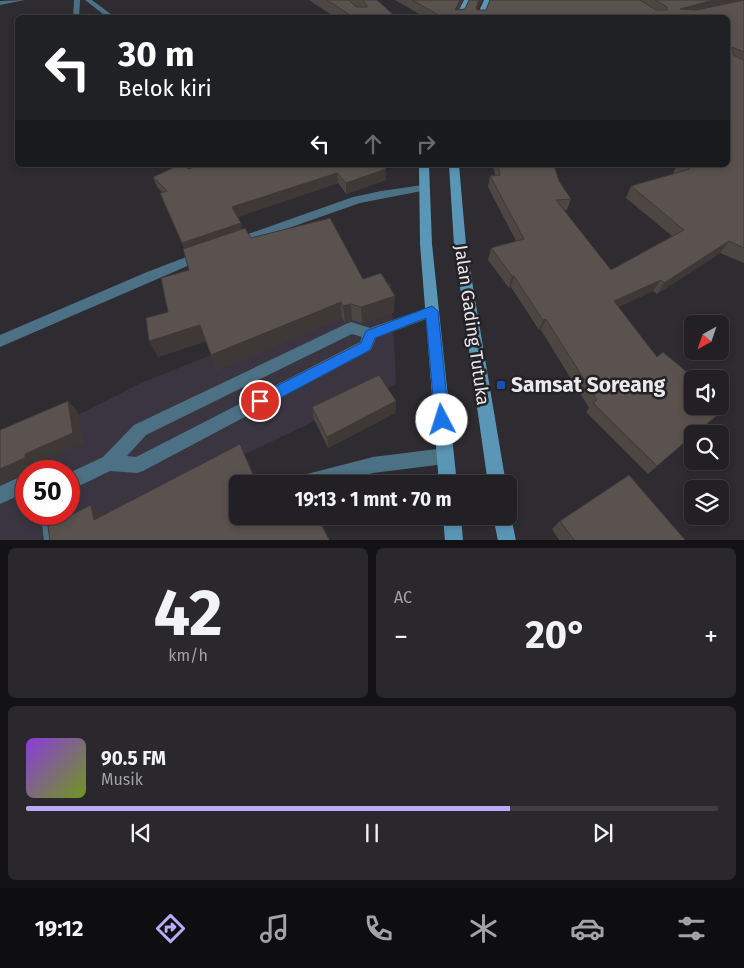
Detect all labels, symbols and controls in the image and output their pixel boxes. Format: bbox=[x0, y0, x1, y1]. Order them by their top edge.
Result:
text: 30 m bbox=[118, 33, 195, 75]
icon: left bbox=[35, 35, 100, 100]
text: Belok kiri bbox=[118, 75, 212, 102]
icon: left bbox=[306, 130, 334, 158]
icon: ahead bbox=[359, 130, 387, 158]
icon: right bbox=[412, 130, 440, 158]
street label: Jalan Gading Tutuka bbox=[450, 243, 494, 407]
north arrow bbox=[684, 315, 729, 360]
map controls bbox=[684, 315, 729, 525]
button: sound bbox=[684, 370, 729, 415]
place label: Samsat Soreang bbox=[511, 372, 666, 398]
marker: Samsat Soreang bbox=[495, 379, 507, 391]
pin bbox=[239, 380, 281, 422]
icon: arrive bbox=[246, 387, 274, 415]
position arrow bbox=[415, 393, 467, 445]
button: search bbox=[684, 425, 729, 470]
speed limit sign: 50 bbox=[15, 460, 80, 525]
button: layers bbox=[684, 480, 729, 525]
text: 19:13 · 1 mnt · 70 m bbox=[294, 488, 452, 511]
text: 42 bbox=[153, 574, 223, 652]
text: AC bbox=[394, 588, 412, 607]
text: 20° bbox=[525, 612, 587, 658]
text: − bbox=[394, 620, 408, 653]
text: + bbox=[704, 620, 718, 653]
text: km/h bbox=[168, 646, 208, 665]
text: 90.5 FM bbox=[101, 747, 166, 770]
text: Musik bbox=[101, 770, 143, 789]
icon: previous bbox=[127, 819, 155, 847]
icon: pause bbox=[358, 819, 386, 847]
icon: next bbox=[589, 819, 617, 847]
icon: directions bbox=[153, 911, 188, 946]
icon: music bbox=[257, 911, 292, 946]
icon: phone bbox=[361, 911, 396, 946]
icon: climate bbox=[466, 911, 501, 946]
icon: car bbox=[570, 911, 605, 946]
icon: filters bbox=[674, 911, 709, 946]
text: 19:12 bbox=[35, 915, 83, 942]

